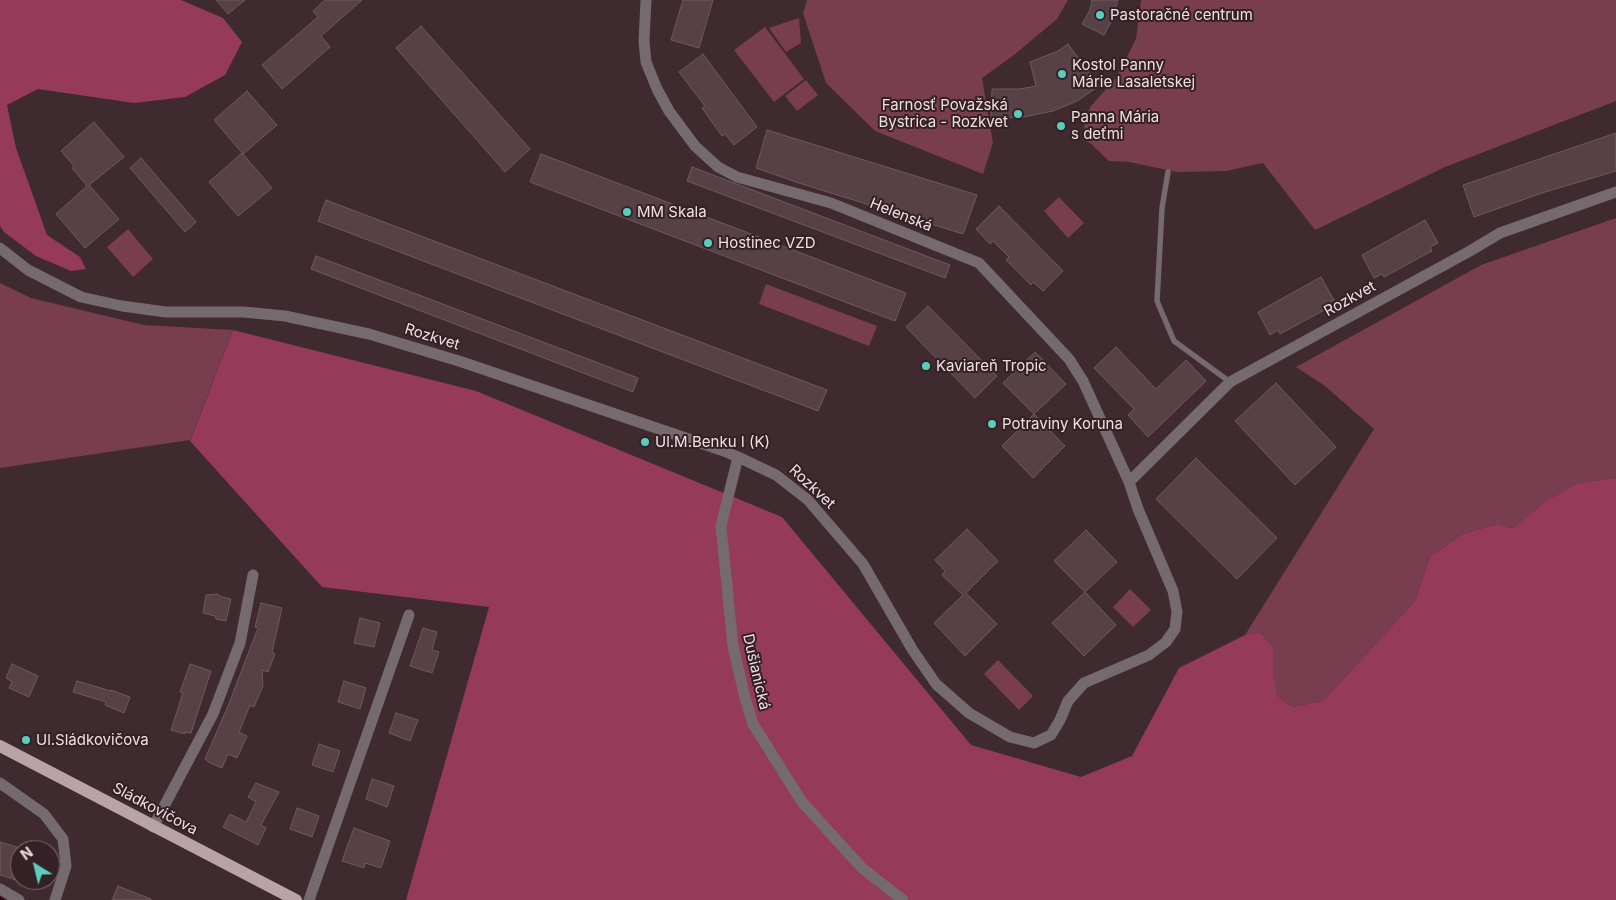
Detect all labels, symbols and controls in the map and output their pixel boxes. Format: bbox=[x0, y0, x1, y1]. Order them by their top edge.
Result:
place label: Pastoračné centrum bbox=[1110, 6, 1253, 24]
marker: Pastoračné centrum bbox=[1094, 9, 1106, 21]
place label: Kostol Panny Márie Lasaletskej bbox=[1072, 56, 1195, 91]
marker: Kostol Panny Márie Lasaletskej bbox=[1056, 68, 1068, 80]
place label: Farnosť Považská Bystrica - Rozkvet bbox=[878, 96, 1008, 131]
marker: Farnosť Považská Bystrica - Rozkvet bbox=[1012, 108, 1024, 120]
place label: Panna Mária s deťmi bbox=[1071, 108, 1159, 143]
marker: Panna Mária s deťmi bbox=[1055, 120, 1067, 132]
street label: Helenská bbox=[867, 194, 935, 236]
place label: MM Skala bbox=[637, 203, 707, 221]
marker: MM Skala bbox=[621, 206, 633, 218]
place label: Hostinec VZD bbox=[718, 234, 816, 252]
marker: Hostinec VZD bbox=[702, 237, 714, 249]
street label: Rozkvet bbox=[1321, 277, 1379, 321]
street label: Rozkvet bbox=[402, 320, 462, 354]
place label: Kaviareň Tropic bbox=[936, 357, 1047, 375]
marker: Kaviareň Tropic bbox=[920, 360, 932, 372]
place label: Potraviny Koruna bbox=[1002, 415, 1123, 433]
marker: Potraviny Koruna bbox=[986, 418, 998, 430]
place label: Ul.M.Benku I (K) bbox=[655, 433, 770, 451]
marker: Ul.M.Benku I (K) bbox=[639, 436, 651, 448]
street label: Rozkvet bbox=[785, 461, 839, 513]
street label: Dušianická bbox=[739, 632, 773, 712]
place label: Ul.Sládkovičova bbox=[36, 731, 149, 749]
marker: Ul.Sládkovičova bbox=[20, 734, 32, 746]
street label: Sládkovičova bbox=[109, 779, 201, 839]
north arrow bbox=[10, 840, 60, 890]
text: N bbox=[17, 843, 36, 863]

